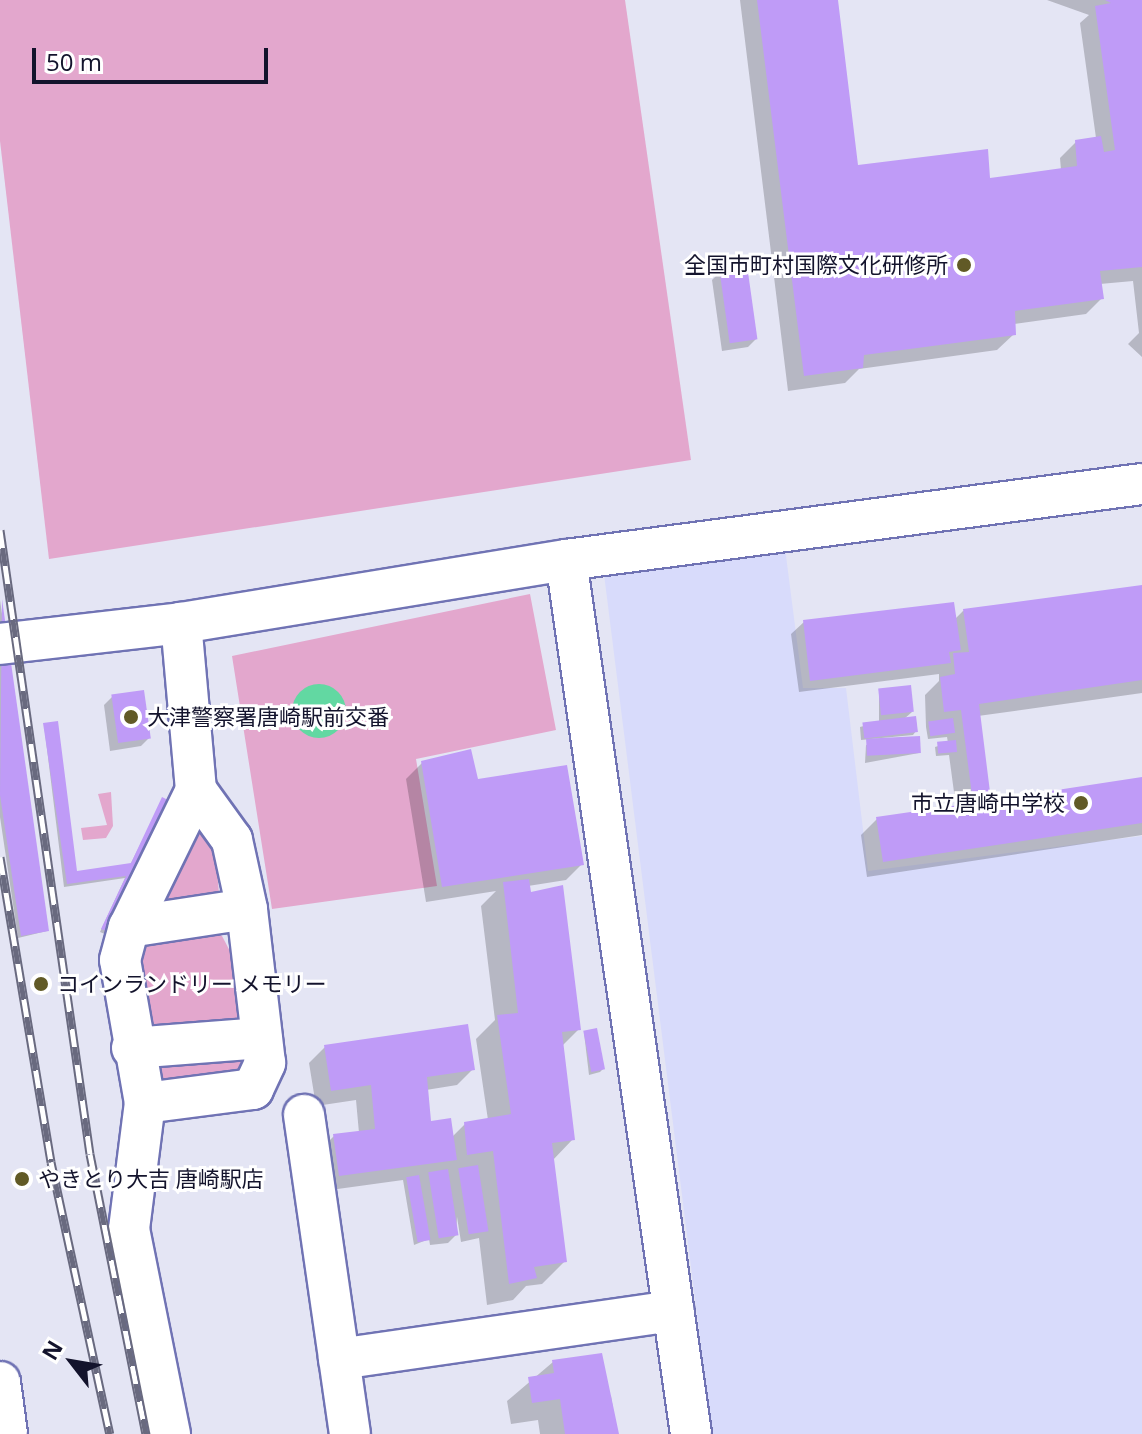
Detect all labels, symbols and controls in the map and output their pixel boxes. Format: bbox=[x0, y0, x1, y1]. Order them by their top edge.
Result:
scale bar bbox=[36, 32, 272, 82]
text: 50 m bbox=[46, 45, 102, 78]
place label: 全国市町村国際文化研修所 bbox=[684, 252, 948, 278]
marker: 全国市町村国際文化研修所 bbox=[955, 256, 973, 274]
place label: 大津警察署唐崎駅前交番 bbox=[147, 704, 389, 730]
marker: 大津警察署唐崎駅前交番 bbox=[122, 708, 140, 726]
place label: 市立唐崎中学校 bbox=[911, 790, 1065, 816]
marker: 市立唐崎中学校 bbox=[1072, 794, 1090, 812]
place label: コインランドリー メモリー bbox=[57, 971, 327, 997]
marker: コインランドリー メモリー bbox=[32, 975, 50, 993]
place label: やきとり大吉 唐崎駅店 bbox=[38, 1166, 264, 1192]
marker: やきとり大吉 唐崎駅店 bbox=[13, 1170, 31, 1188]
north arrow bbox=[32, 1322, 112, 1402]
text: N bbox=[34, 1334, 69, 1365]

